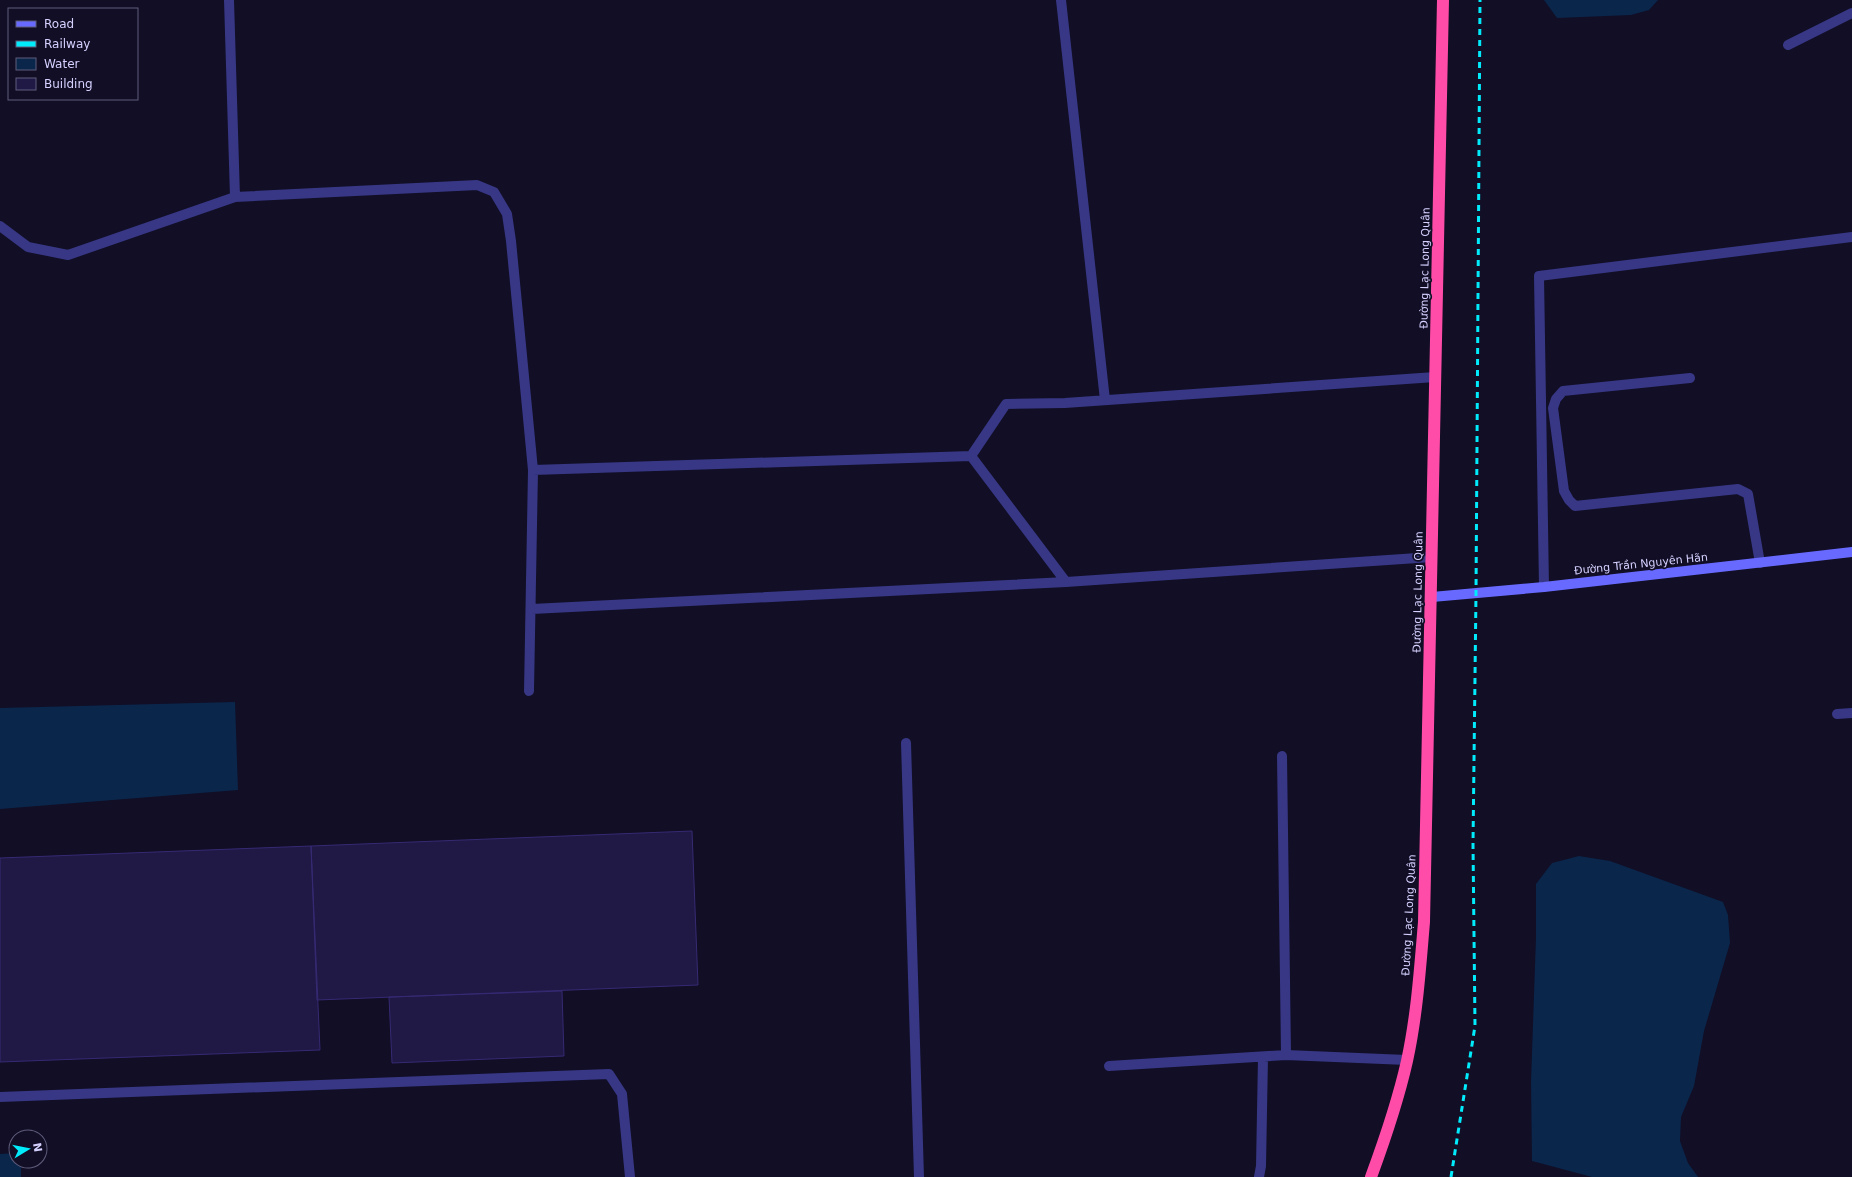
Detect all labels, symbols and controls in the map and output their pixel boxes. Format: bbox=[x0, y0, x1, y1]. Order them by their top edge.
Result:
legend bbox=[8, 8, 138, 100]
text: Road bbox=[44, 17, 74, 31]
text: Railway bbox=[44, 37, 90, 51]
text: Water bbox=[44, 57, 80, 71]
text: Building bbox=[44, 77, 93, 91]
street label: Đường Lạc Long Quân bbox=[1417, 207, 1433, 329]
street label: Đường Lạc Long Quân bbox=[1410, 531, 1426, 653]
street label: Đường Trần Nguyên Hãn bbox=[1573, 551, 1709, 577]
street label: Đường Lạc Long Quân bbox=[1399, 854, 1419, 976]
north arrow bbox=[8, 1129, 48, 1169]
text: N bbox=[30, 1142, 45, 1153]

